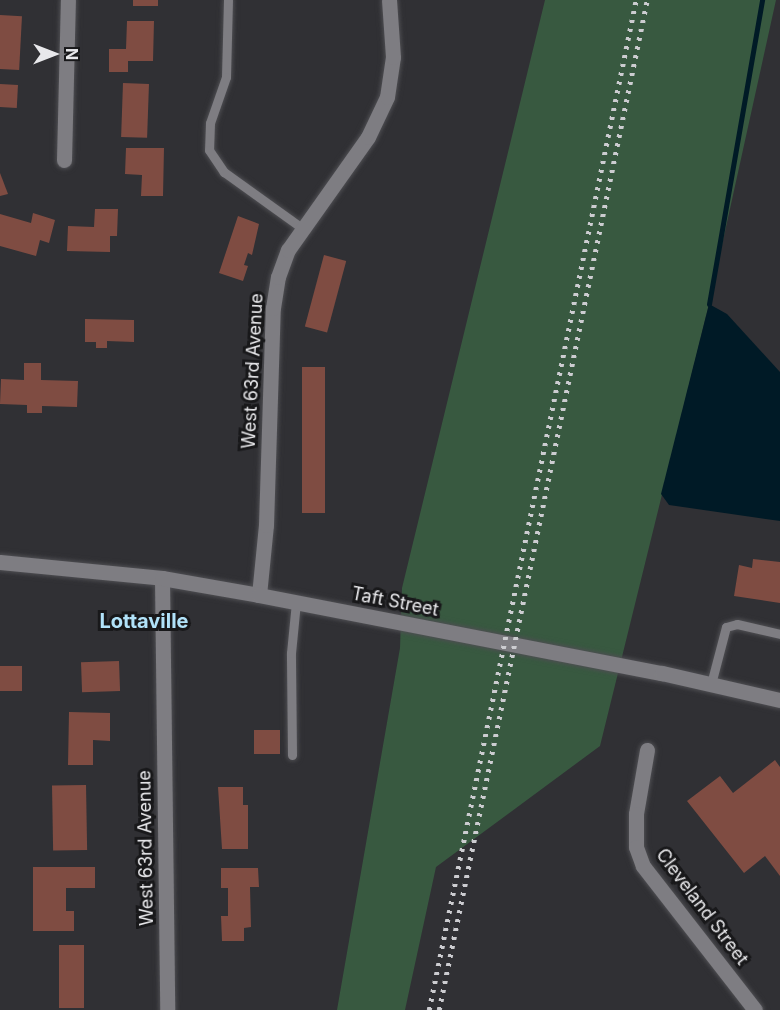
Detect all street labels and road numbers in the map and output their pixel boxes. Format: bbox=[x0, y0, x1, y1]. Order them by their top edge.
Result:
street label: West 63rd Avenue bbox=[238, 293, 268, 449]
street label: Taft Street bbox=[350, 583, 440, 621]
street label: West 63rd Avenue bbox=[134, 770, 158, 926]
street label: Cleveland Street bbox=[651, 845, 753, 969]

